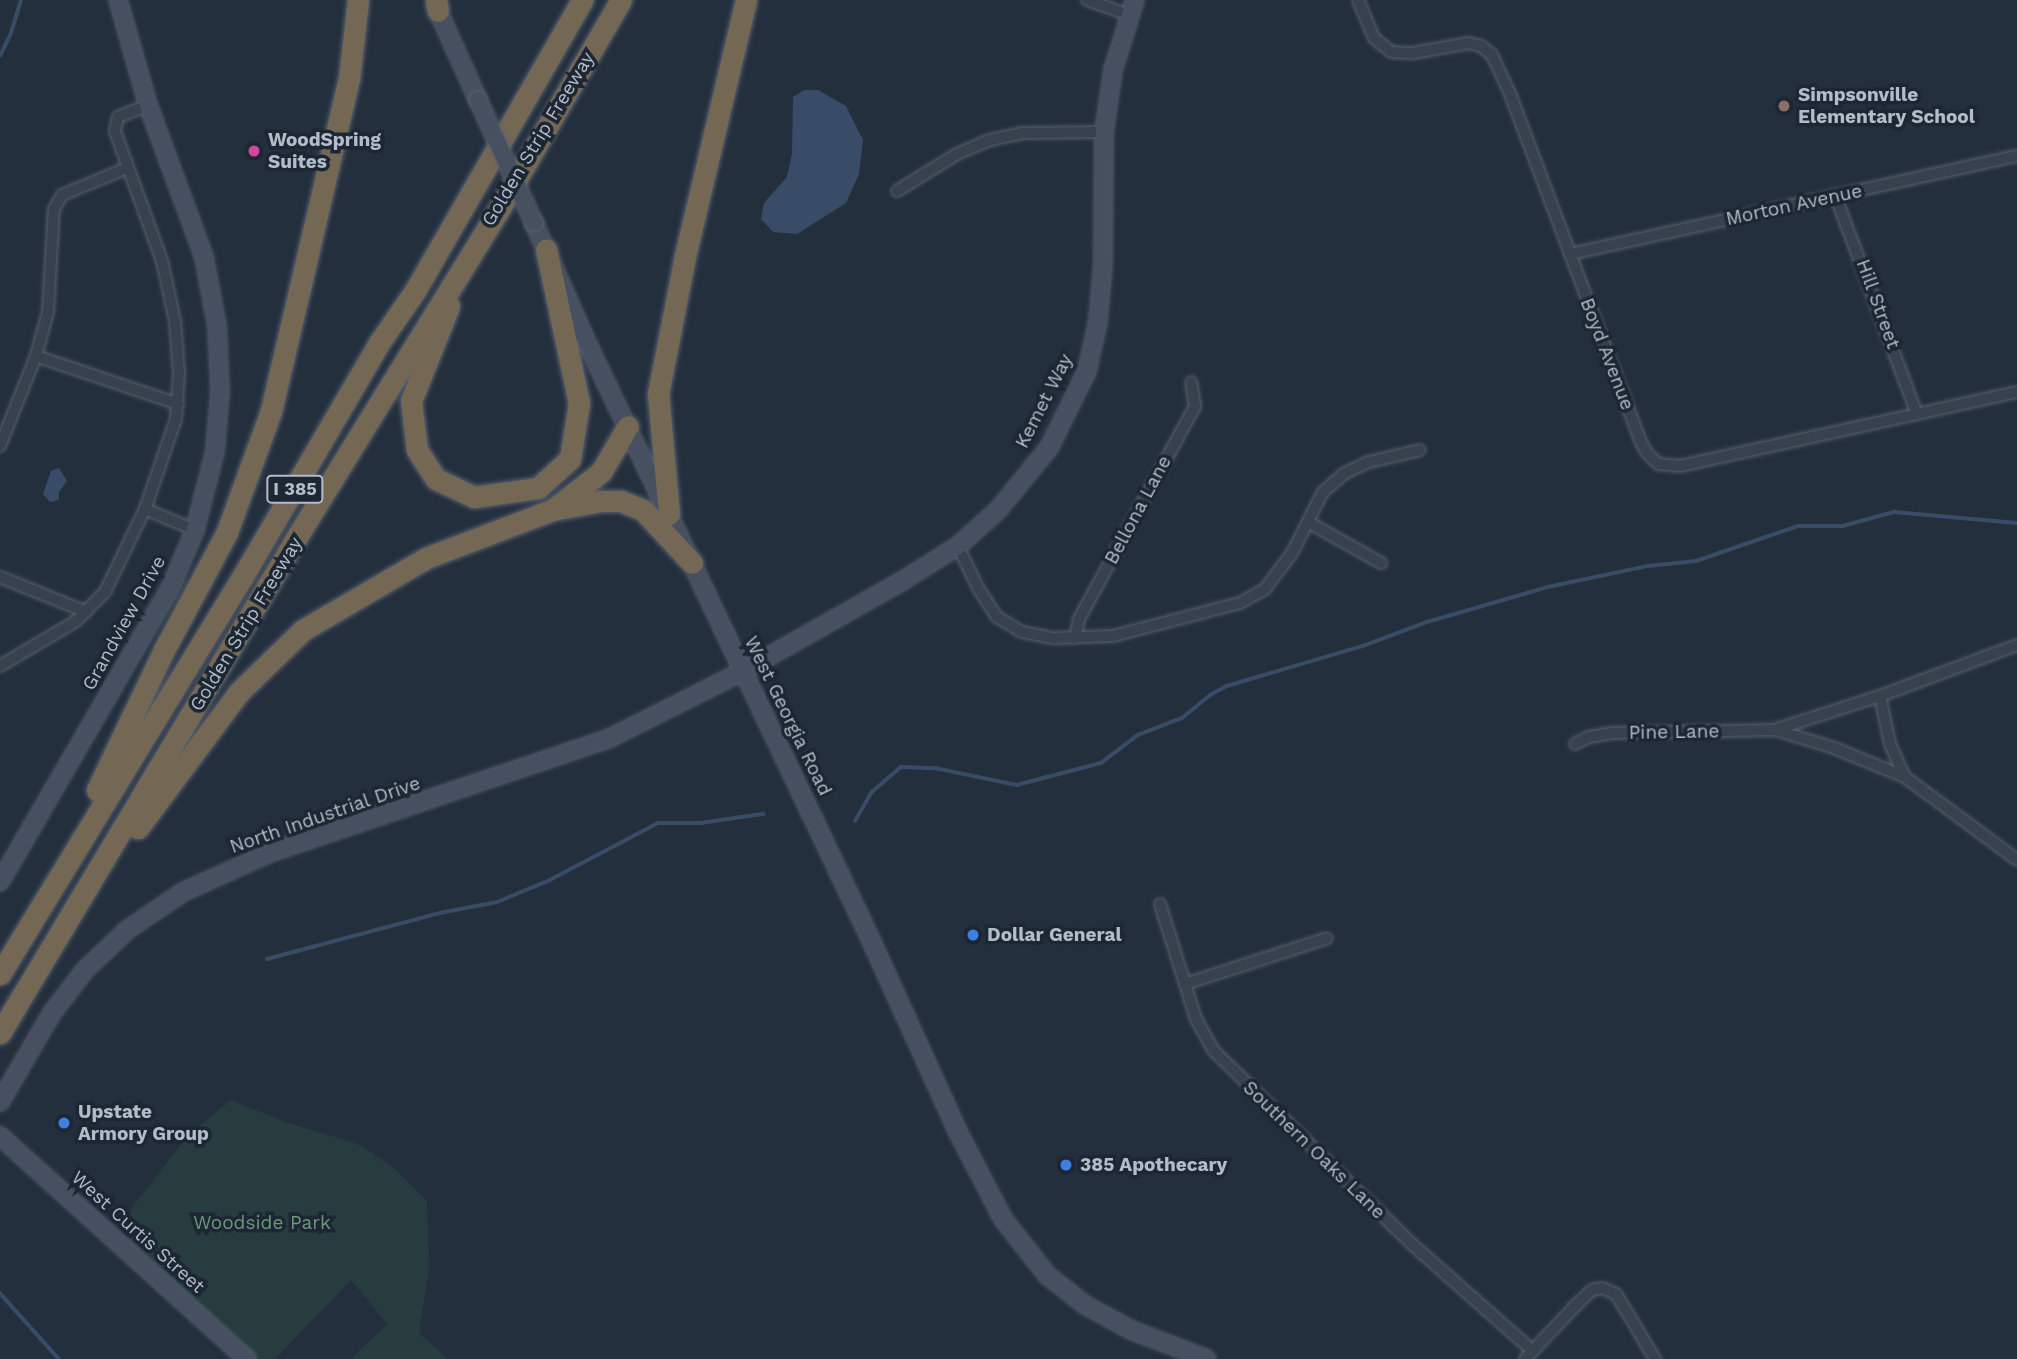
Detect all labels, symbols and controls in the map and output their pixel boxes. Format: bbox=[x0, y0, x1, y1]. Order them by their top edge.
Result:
street label: Golden Strip Freeway bbox=[477, 48, 599, 230]
place label: Simpsonville Elementary School bbox=[1798, 84, 1975, 128]
marker: Simpsonville Elementary School bbox=[1776, 98, 1792, 114]
place label: WoodSpring Suites bbox=[268, 129, 381, 173]
marker: WoodSpring Suites bbox=[246, 143, 262, 159]
street label: Morton Avenue bbox=[1723, 179, 1865, 231]
street label: Hill Street bbox=[1851, 256, 1905, 352]
street label: Boyd Avenue bbox=[1575, 294, 1639, 414]
street label: Kemet Way bbox=[1010, 350, 1078, 452]
street label: Bellona Lane bbox=[1100, 452, 1176, 568]
road number: I 385 bbox=[265, 475, 325, 504]
street label: Golden Strip Freeway bbox=[185, 533, 307, 715]
street label: Grandview Drive bbox=[77, 551, 171, 695]
street label: West Georgia Road bbox=[739, 632, 837, 800]
street label: Pine Lane bbox=[1628, 720, 1720, 744]
street label: North Industrial Drive bbox=[226, 772, 424, 858]
place label: Dollar General bbox=[987, 924, 1122, 946]
marker: Dollar General bbox=[965, 927, 981, 943]
street label: Southern Oaks Lane bbox=[1238, 1076, 1390, 1224]
place label: Upstate Armory Group bbox=[78, 1101, 209, 1145]
marker: Upstate Armory Group bbox=[56, 1115, 72, 1131]
place label: 385 Apothecary bbox=[1080, 1154, 1228, 1176]
marker: 385 Apothecary bbox=[1058, 1157, 1074, 1173]
street label: West Curtis Street bbox=[67, 1166, 209, 1298]
park label: Woodside Park bbox=[193, 1212, 331, 1234]

